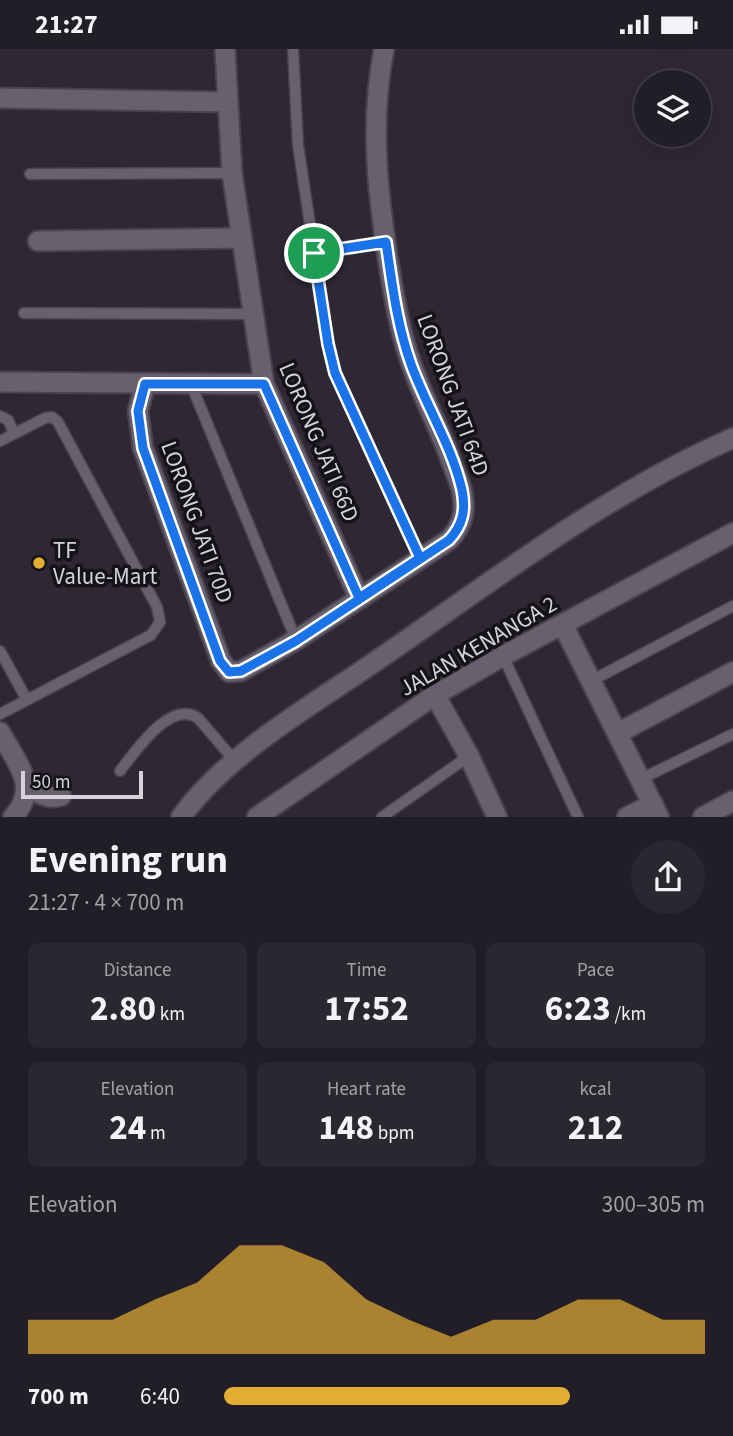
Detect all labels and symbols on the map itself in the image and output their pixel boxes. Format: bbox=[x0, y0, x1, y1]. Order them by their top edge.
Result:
pin bbox=[284, 223, 344, 283]
street label: LORONG JATI 64D bbox=[408, 309, 498, 481]
street label: LORONG JATI 66D bbox=[271, 357, 367, 527]
street label: LORONG JATI 70D bbox=[152, 436, 242, 608]
place label: TF Value-Mart bbox=[53, 534, 157, 593]
marker: TF Value-Mart bbox=[31, 555, 47, 571]
street label: JALAN KENANGA 2 bbox=[393, 587, 563, 705]
scale bar bbox=[21, 767, 144, 799]

